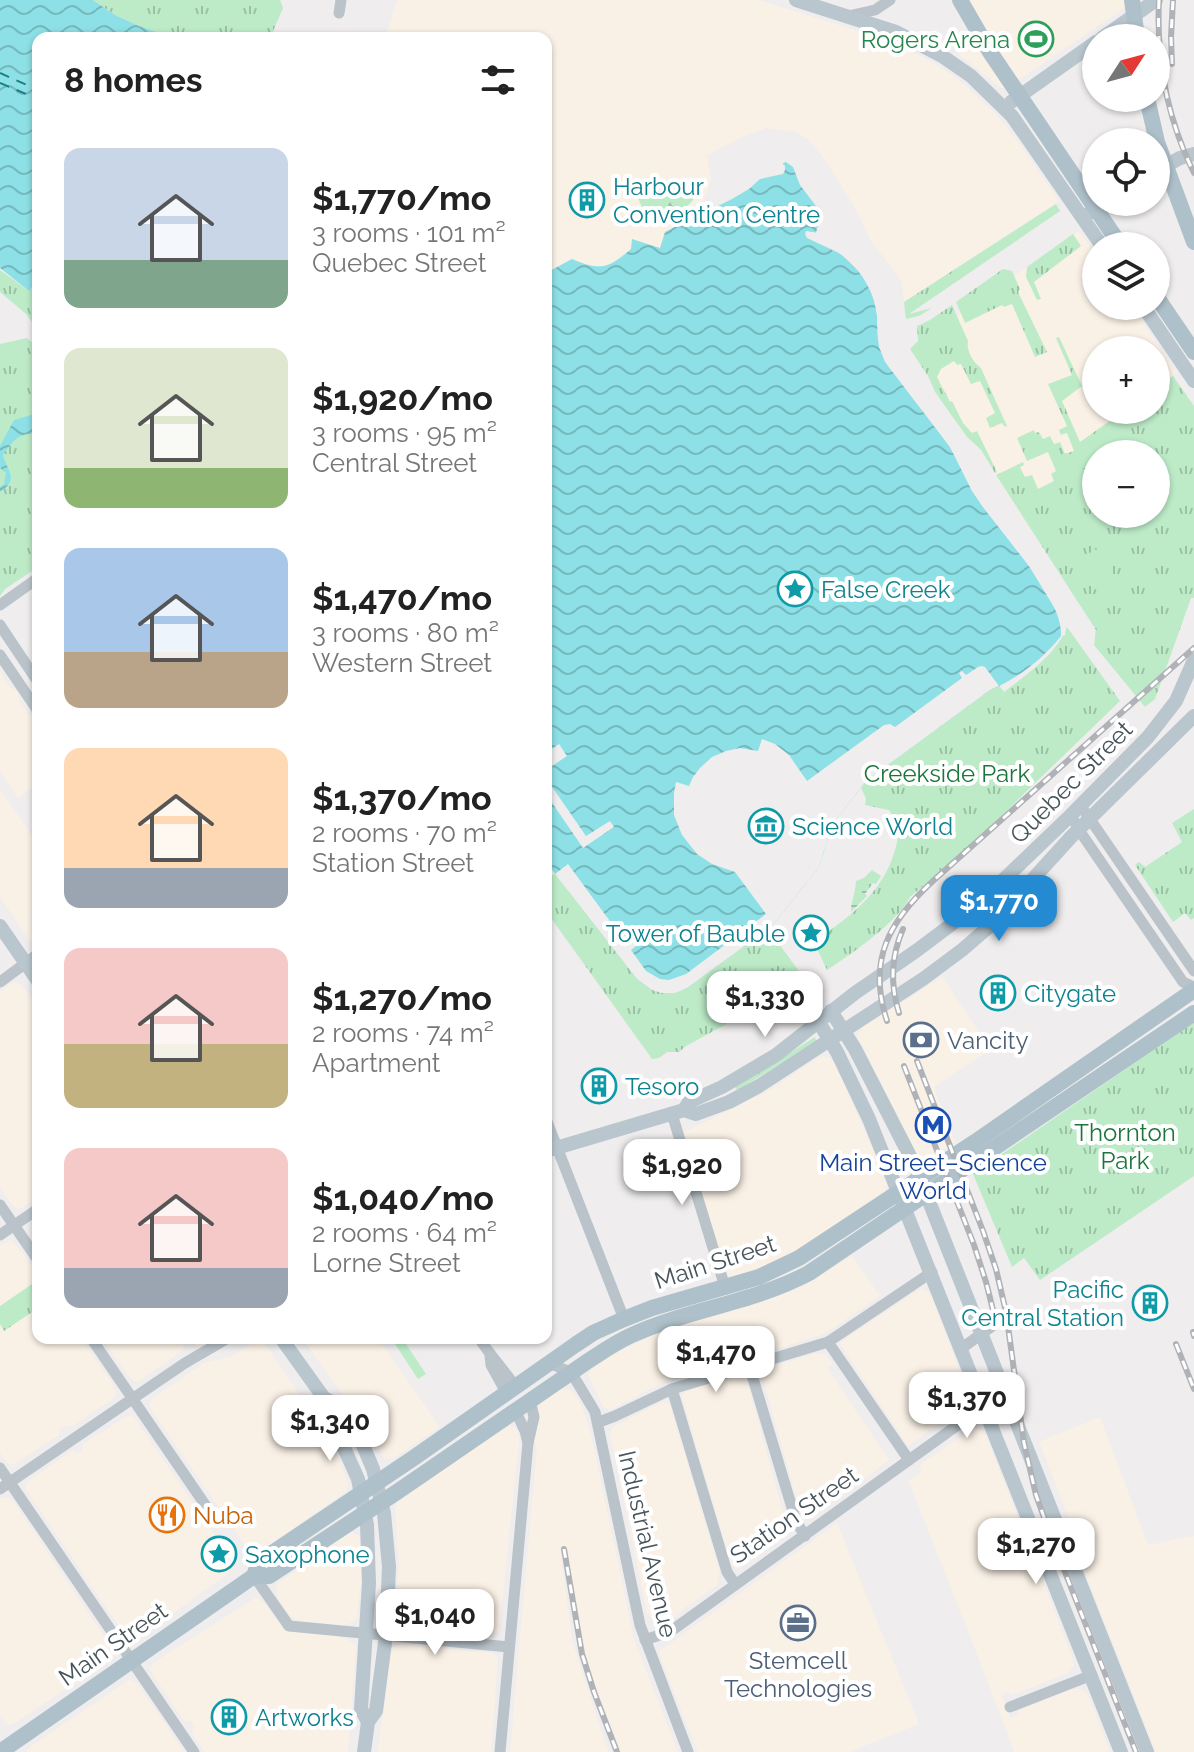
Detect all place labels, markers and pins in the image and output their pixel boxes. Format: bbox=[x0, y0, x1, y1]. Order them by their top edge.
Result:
sports icon: Rogers Arena bbox=[1017, 20, 1055, 58]
place label: Rogers Arena bbox=[861, 25, 1010, 54]
place label: Harbour Convention Centre bbox=[613, 172, 820, 229]
building icon: Harbour Convention Centre bbox=[568, 181, 606, 219]
place icon: False Creek bbox=[776, 570, 814, 608]
place label: False Creek bbox=[821, 575, 951, 604]
museum icon: Science World bbox=[747, 807, 785, 845]
place label: Science World bbox=[792, 812, 953, 841]
pin: $1,770 bbox=[934, 875, 1064, 943]
place icon: Tower of Bauble bbox=[792, 914, 830, 952]
place label: Tower of Bauble bbox=[606, 919, 785, 948]
pin: $1,330 bbox=[700, 971, 830, 1039]
building icon: Citygate bbox=[979, 974, 1017, 1012]
place label: Citygate bbox=[1024, 979, 1116, 1008]
bank icon: Vancity bbox=[902, 1021, 940, 1059]
place label: Vancity bbox=[947, 1026, 1029, 1055]
building icon: Tesoro bbox=[580, 1067, 618, 1105]
place label: Tesoro bbox=[625, 1072, 699, 1101]
metro station icon: Main Street–Science World bbox=[914, 1106, 952, 1144]
pin: $1,920 bbox=[617, 1139, 747, 1207]
place label: Main Street–Science World bbox=[819, 1148, 1047, 1205]
place label: Pacific Central Station bbox=[961, 1275, 1124, 1332]
building icon: Pacific Central Station bbox=[1131, 1284, 1169, 1322]
pin: $1,470 bbox=[651, 1326, 781, 1394]
pin: $1,370 bbox=[902, 1372, 1032, 1440]
pin: $1,340 bbox=[265, 1395, 395, 1463]
restaurant icon: Nuba bbox=[148, 1496, 186, 1534]
place label: Nuba bbox=[193, 1501, 254, 1530]
pin: $1,270 bbox=[971, 1518, 1101, 1586]
place icon: Saxophone bbox=[200, 1535, 238, 1573]
place label: Saxophone bbox=[245, 1540, 370, 1569]
pin: $1,040 bbox=[370, 1589, 500, 1657]
office icon: Stemcell Technologies bbox=[779, 1604, 817, 1642]
place label: Stemcell Technologies bbox=[724, 1646, 872, 1703]
building icon: Artworks bbox=[210, 1698, 248, 1736]
place label: Artworks bbox=[255, 1703, 354, 1732]

